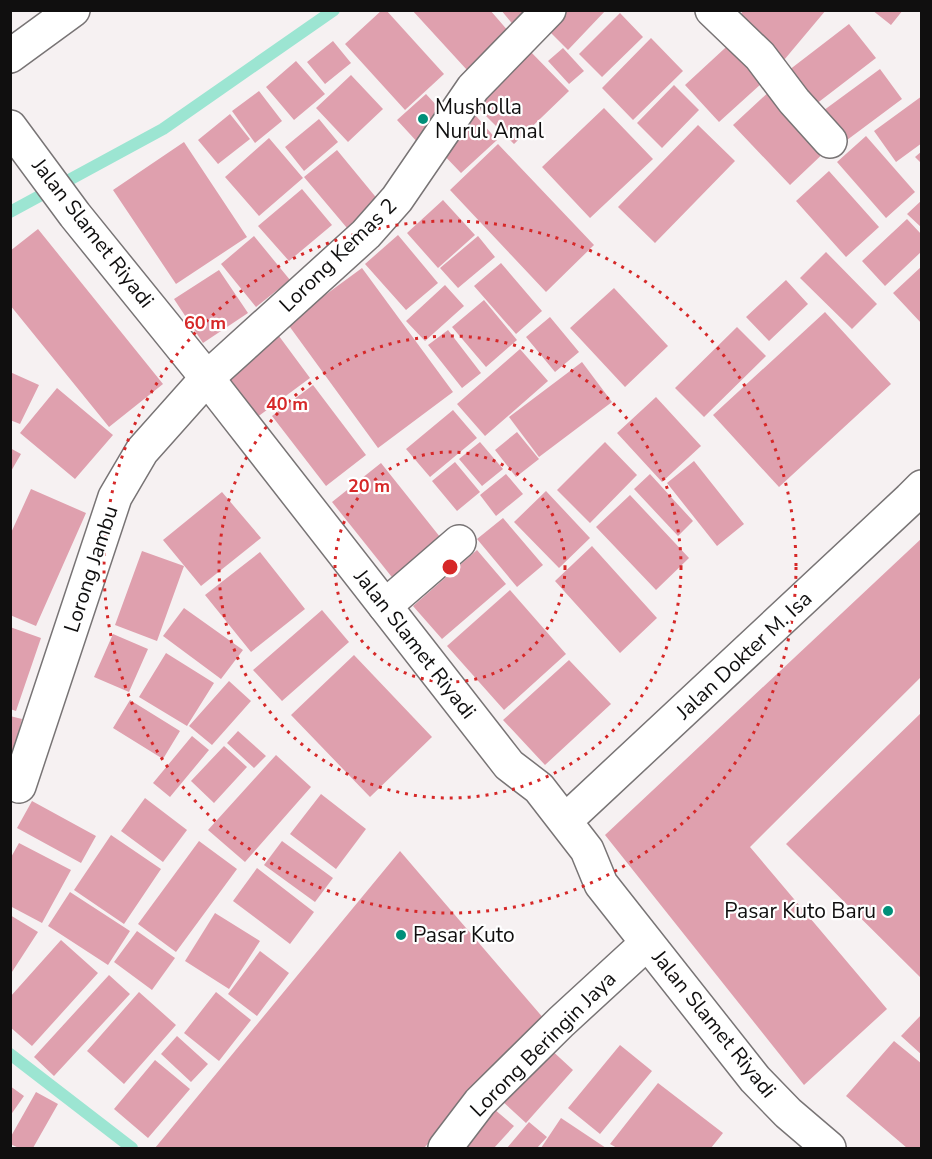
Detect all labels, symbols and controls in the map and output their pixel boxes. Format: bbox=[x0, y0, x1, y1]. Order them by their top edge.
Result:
place label: Musholla Nurul Amal bbox=[435, 93, 545, 145]
marker: Musholla Nurul Amal bbox=[416, 112, 430, 126]
street label: Jalan Slamet Riyadi bbox=[25, 152, 160, 314]
street label: Lorong Kemas 2 bbox=[273, 192, 403, 318]
text: 60 m bbox=[184, 311, 226, 335]
text: 40 m bbox=[266, 392, 308, 416]
text: 20 m bbox=[348, 474, 390, 498]
street label: Lorong Jambu bbox=[57, 502, 125, 636]
centre of rings bbox=[440, 557, 460, 577]
street label: Jalan Slamet Riyadi bbox=[347, 563, 482, 725]
street label: Jalan Dokter M. Isa bbox=[669, 585, 818, 726]
place label: Pasar Kuto Baru bbox=[724, 897, 876, 925]
marker: Pasar Kuto Baru bbox=[881, 904, 895, 918]
place label: Pasar Kuto bbox=[413, 921, 515, 949]
marker: Pasar Kuto bbox=[394, 928, 408, 942]
street label: Jalan Slamet Riyadi bbox=[645, 943, 782, 1104]
street label: Lorong Beringin Jaya bbox=[464, 965, 622, 1123]

